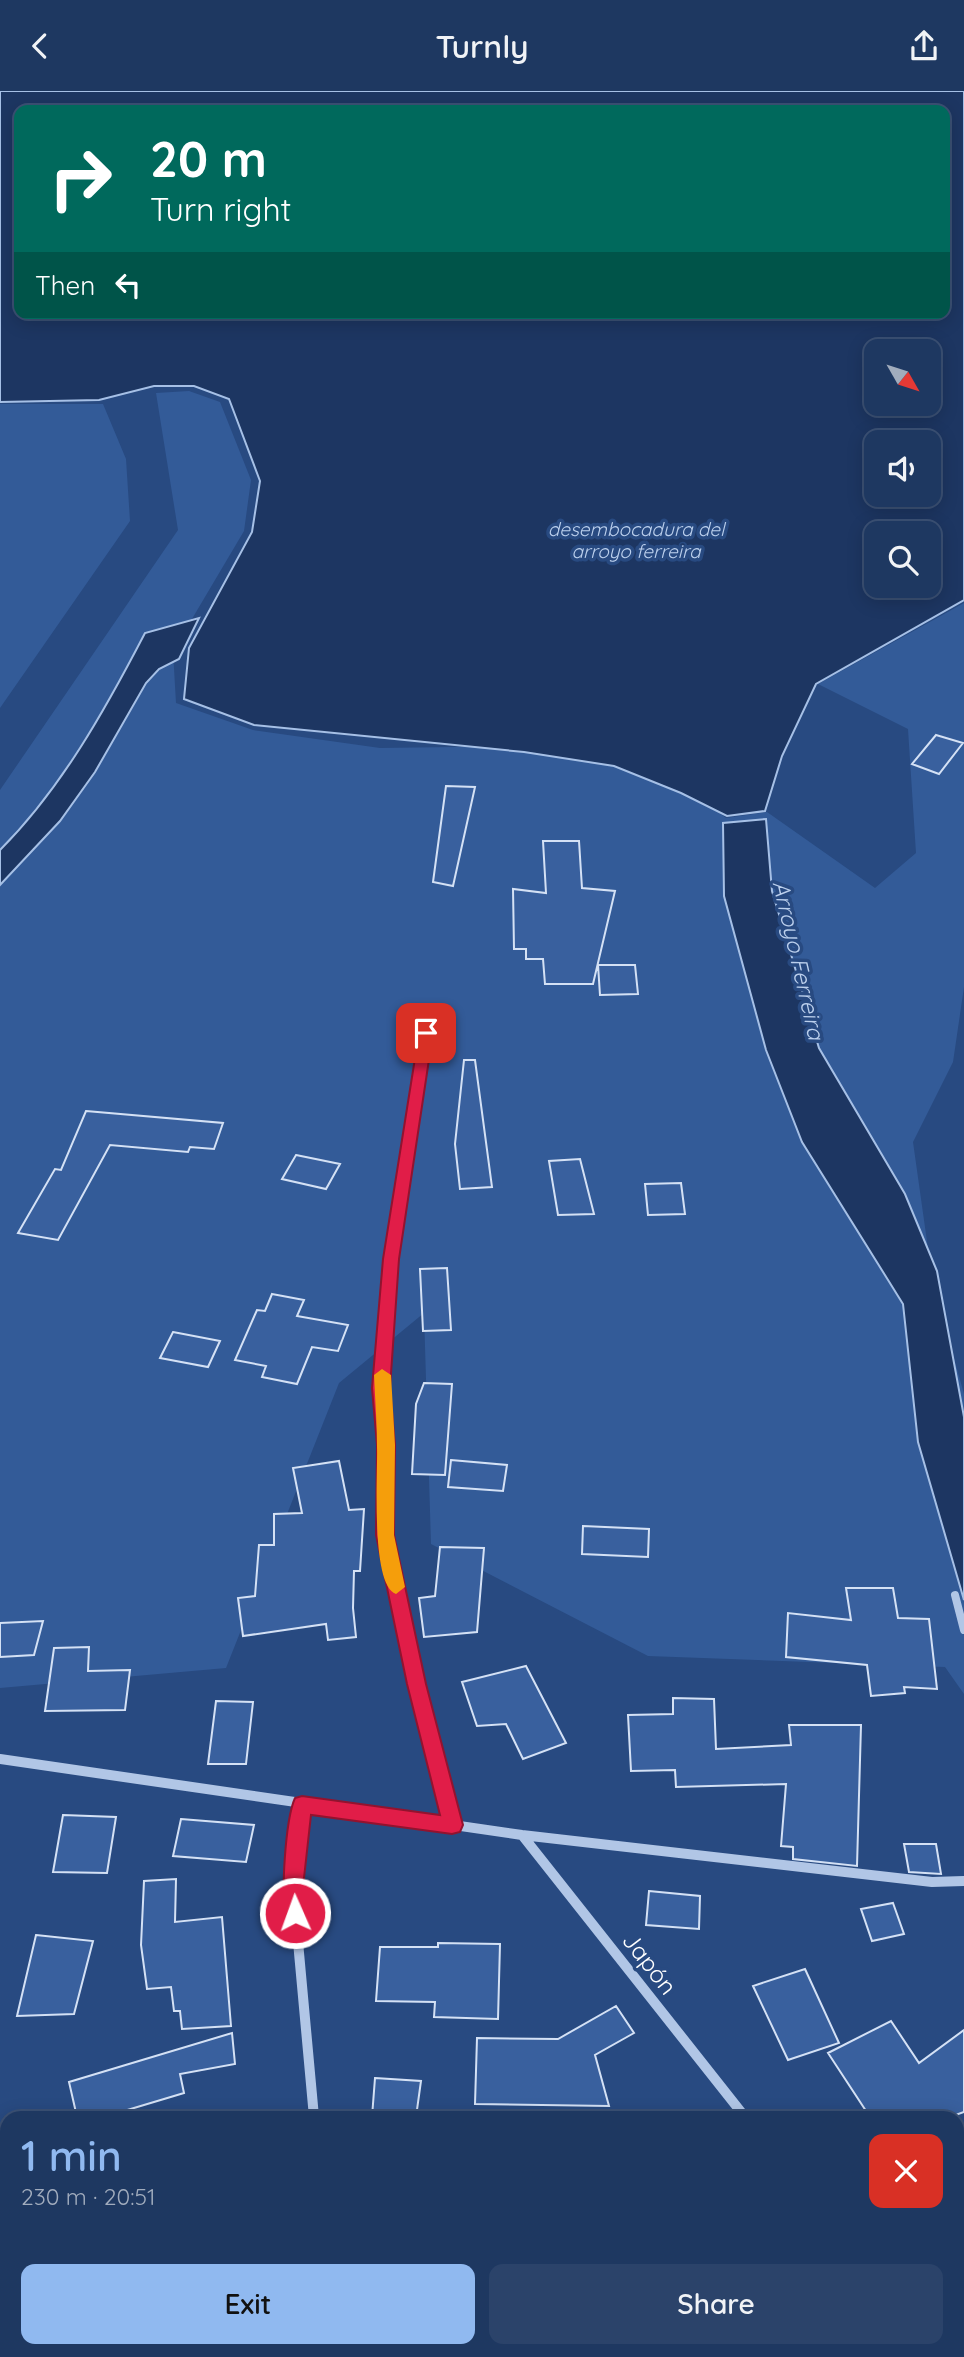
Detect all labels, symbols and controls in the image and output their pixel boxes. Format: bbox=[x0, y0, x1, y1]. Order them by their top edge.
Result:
text: Turnly bbox=[435, 26, 529, 66]
icon: back bbox=[21, 27, 59, 65]
icon: share bbox=[905, 27, 943, 65]
text: 20 m bbox=[150, 128, 267, 189]
icon: right bbox=[35, 133, 126, 224]
text: Turn right bbox=[150, 189, 291, 229]
icon: left bbox=[109, 266, 147, 304]
text: Then bbox=[35, 269, 95, 302]
north arrow bbox=[864, 339, 942, 417]
map controls bbox=[864, 339, 941, 598]
button: sound bbox=[864, 430, 941, 507]
water label: desembocadura del arroyo ferreira bbox=[548, 517, 727, 563]
button: search bbox=[864, 521, 941, 598]
water label: Arroyo Ferreira bbox=[767, 878, 832, 1043]
pin bbox=[396, 1003, 456, 1063]
icon: arrive bbox=[407, 1014, 445, 1052]
position arrow bbox=[258, 1876, 332, 1950]
street label: Japón bbox=[616, 1926, 684, 2000]
text: 1 min bbox=[21, 2129, 122, 2182]
button: close bbox=[869, 2134, 943, 2208]
text: 230 m · 20:51 bbox=[21, 2182, 156, 2211]
button: Exit bbox=[21, 2264, 475, 2344]
button: Share bbox=[489, 2264, 943, 2344]

